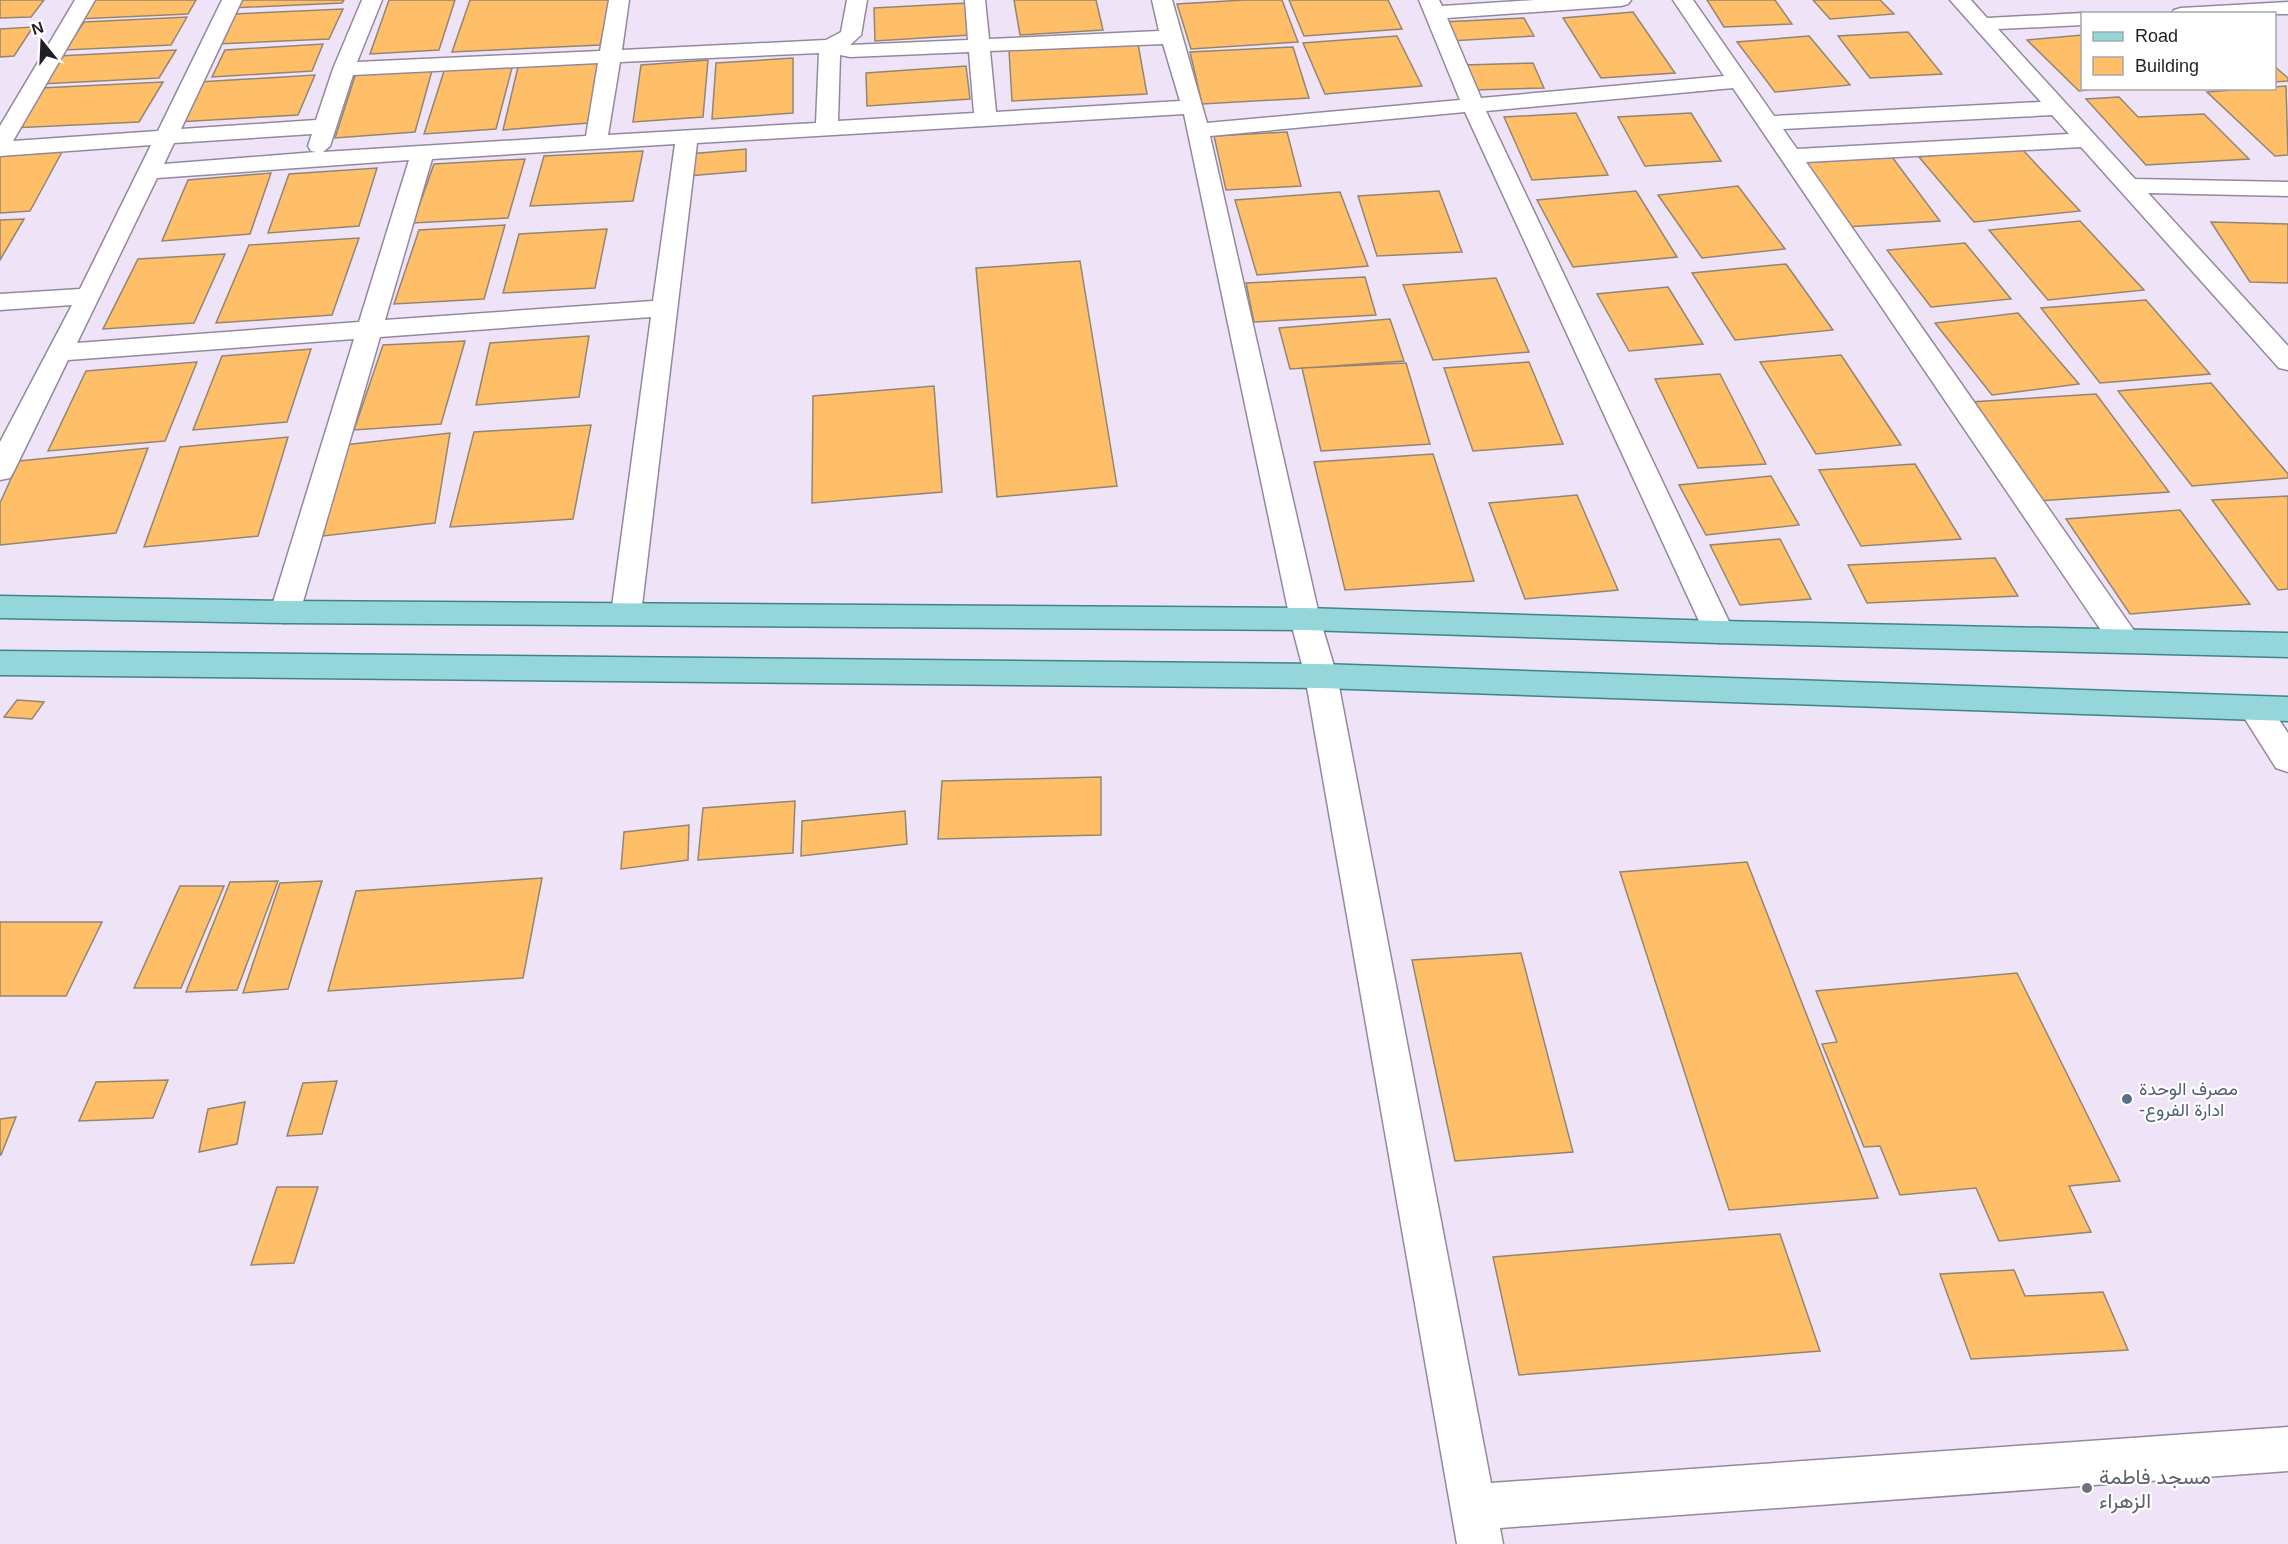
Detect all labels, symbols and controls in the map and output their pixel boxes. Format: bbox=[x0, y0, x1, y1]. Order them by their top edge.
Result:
north arrow bbox=[12, 12, 72, 72]
legend bbox=[2081, 12, 2276, 90]
text: N bbox=[29, 18, 46, 38]
text: Road bbox=[2135, 26, 2178, 46]
text: Building bbox=[2135, 56, 2199, 76]
place label: مصرف الوحدة -ادارة الفروع bbox=[2139, 1079, 2238, 1122]
marker: مصرف الوحدة -ادارة الفروع bbox=[2120, 1092, 2134, 1106]
place label: مسجد فاطمة الزهراء bbox=[2099, 1465, 2211, 1514]
marker: مسجد فاطمة الزهراء bbox=[2080, 1481, 2094, 1495]

